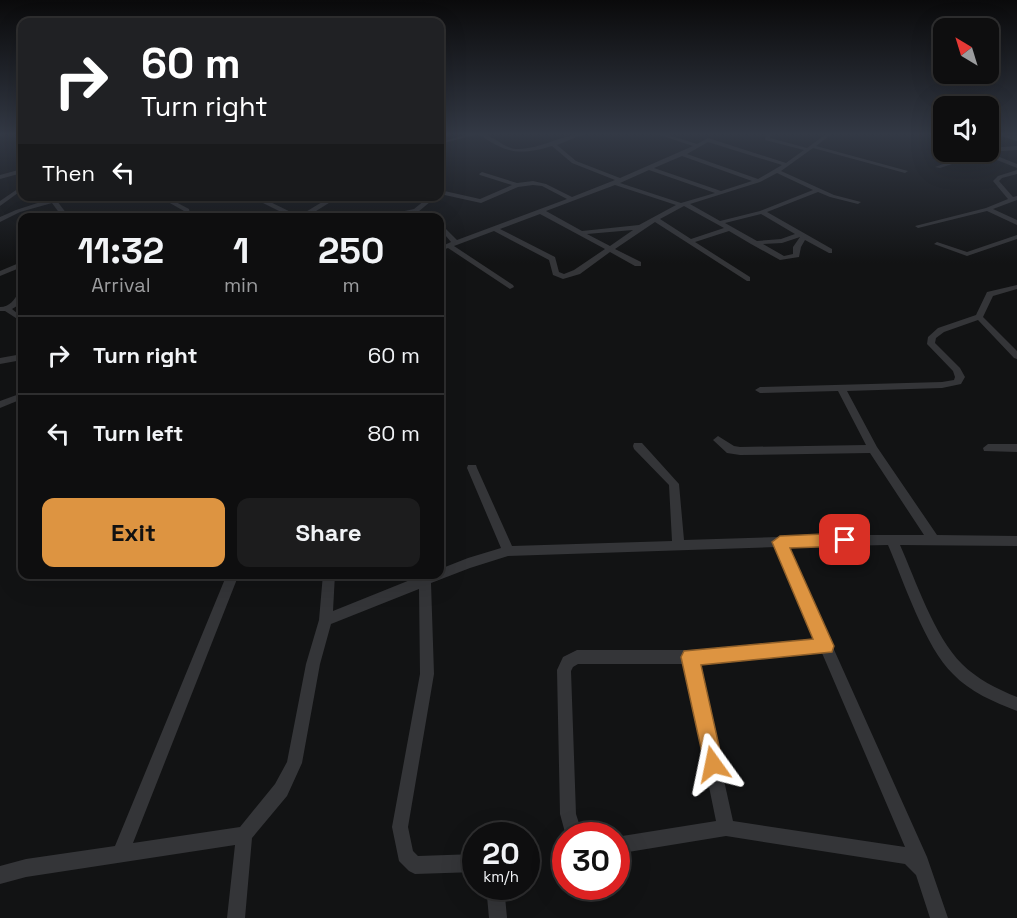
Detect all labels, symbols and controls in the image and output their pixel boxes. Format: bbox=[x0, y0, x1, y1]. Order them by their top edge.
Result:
north arrow bbox=[933, 18, 999, 84]
map controls bbox=[933, 18, 999, 162]
text: 60 m bbox=[141, 37, 241, 90]
icon: right bbox=[42, 42, 120, 120]
text: Turn right bbox=[141, 89, 268, 124]
button: sound bbox=[933, 96, 999, 162]
icon: left bbox=[107, 156, 140, 189]
text: Then bbox=[42, 159, 95, 187]
text: 11:32 bbox=[78, 228, 164, 274]
text: 1 bbox=[233, 228, 249, 274]
text: 250 bbox=[318, 228, 384, 274]
text: Arrival bbox=[91, 272, 151, 298]
text: min bbox=[224, 272, 258, 298]
text: m bbox=[343, 272, 360, 298]
icon: right bbox=[42, 339, 75, 372]
text: Turn right bbox=[93, 341, 198, 369]
text: 60 m bbox=[368, 341, 420, 369]
icon: left bbox=[42, 417, 75, 450]
text: Turn left bbox=[93, 419, 183, 447]
text: 80 m bbox=[368, 419, 420, 447]
button: Exit bbox=[42, 498, 225, 567]
button: Share bbox=[237, 498, 420, 567]
pin bbox=[819, 514, 870, 565]
icon: arrive bbox=[828, 523, 861, 556]
position arrow bbox=[681, 732, 745, 796]
speed limit sign: 30 bbox=[552, 822, 630, 900]
text: 20 bbox=[482, 834, 520, 873]
text: km/h bbox=[483, 867, 519, 886]

